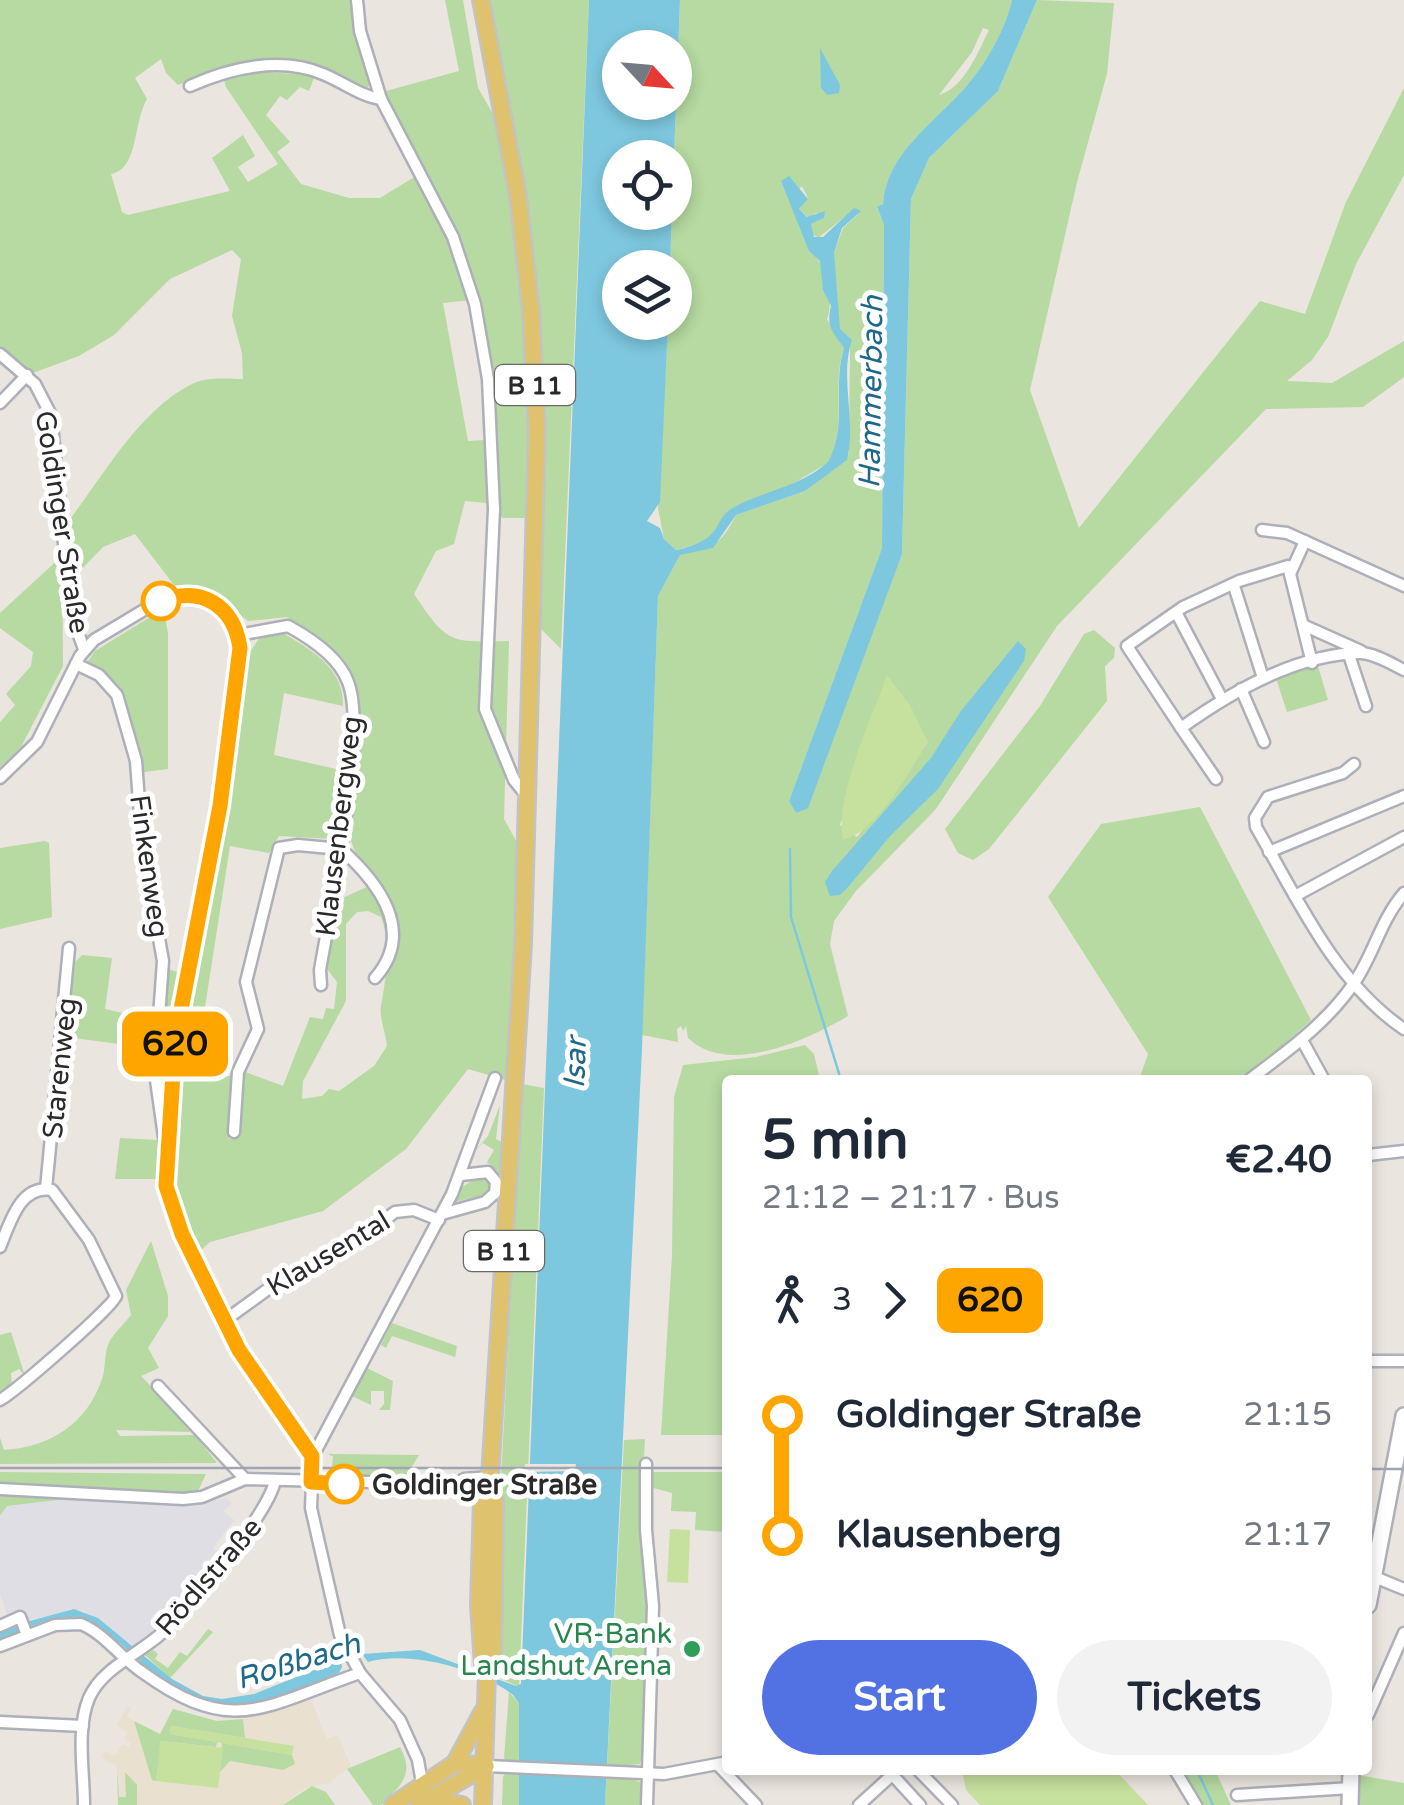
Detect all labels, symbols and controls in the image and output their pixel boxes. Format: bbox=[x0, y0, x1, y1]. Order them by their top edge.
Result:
north arrow bbox=[602, 30, 692, 120]
map controls bbox=[602, 30, 692, 340]
button: locate bbox=[602, 140, 692, 230]
button: layers bbox=[602, 250, 692, 340]
water label: Hammerbach bbox=[851, 294, 892, 489]
road number: B 11 bbox=[495, 365, 575, 405]
street label: Goldinger Straße bbox=[28, 408, 96, 636]
unlabelled marker bbox=[142, 582, 180, 620]
street label: Klausenbergweg bbox=[309, 714, 369, 938]
street label: Finkenweg bbox=[122, 793, 176, 940]
street label: Starenweg bbox=[36, 996, 84, 1140]
line badge: 620 bbox=[118, 1012, 232, 1076]
text: 620 bbox=[142, 1023, 208, 1065]
water label: Isar bbox=[556, 1033, 595, 1089]
text: 5 min bbox=[762, 1108, 909, 1174]
text: €2.40 bbox=[1225, 1137, 1332, 1183]
text: 21:12 – 21:17 · Bus bbox=[762, 1179, 1060, 1217]
street label: Klausental bbox=[261, 1204, 396, 1304]
road number: B 11 bbox=[464, 1231, 544, 1271]
icon: walk bbox=[762, 1273, 817, 1328]
icon: forward bbox=[867, 1273, 922, 1328]
text: 620 bbox=[957, 1279, 1023, 1321]
text: 3 bbox=[832, 1281, 852, 1319]
text: Goldinger Straße bbox=[836, 1392, 1141, 1438]
text: 21:15 bbox=[1243, 1396, 1332, 1434]
marker: Goldinger Straße bbox=[325, 1465, 363, 1503]
place label: Goldinger Straße bbox=[372, 1468, 597, 1502]
street label: Rödlstraße bbox=[148, 1511, 269, 1643]
text: Klausenberg bbox=[836, 1512, 1062, 1558]
text: 21:17 bbox=[1243, 1516, 1332, 1554]
place label: VR-Bank Landshut Arena bbox=[460, 1617, 672, 1683]
water label: Roßbach bbox=[232, 1625, 365, 1698]
marker: VR-Bank Landshut Arena bbox=[681, 1638, 703, 1660]
button: Start bbox=[762, 1640, 1037, 1755]
button: Tickets bbox=[1057, 1640, 1332, 1755]

